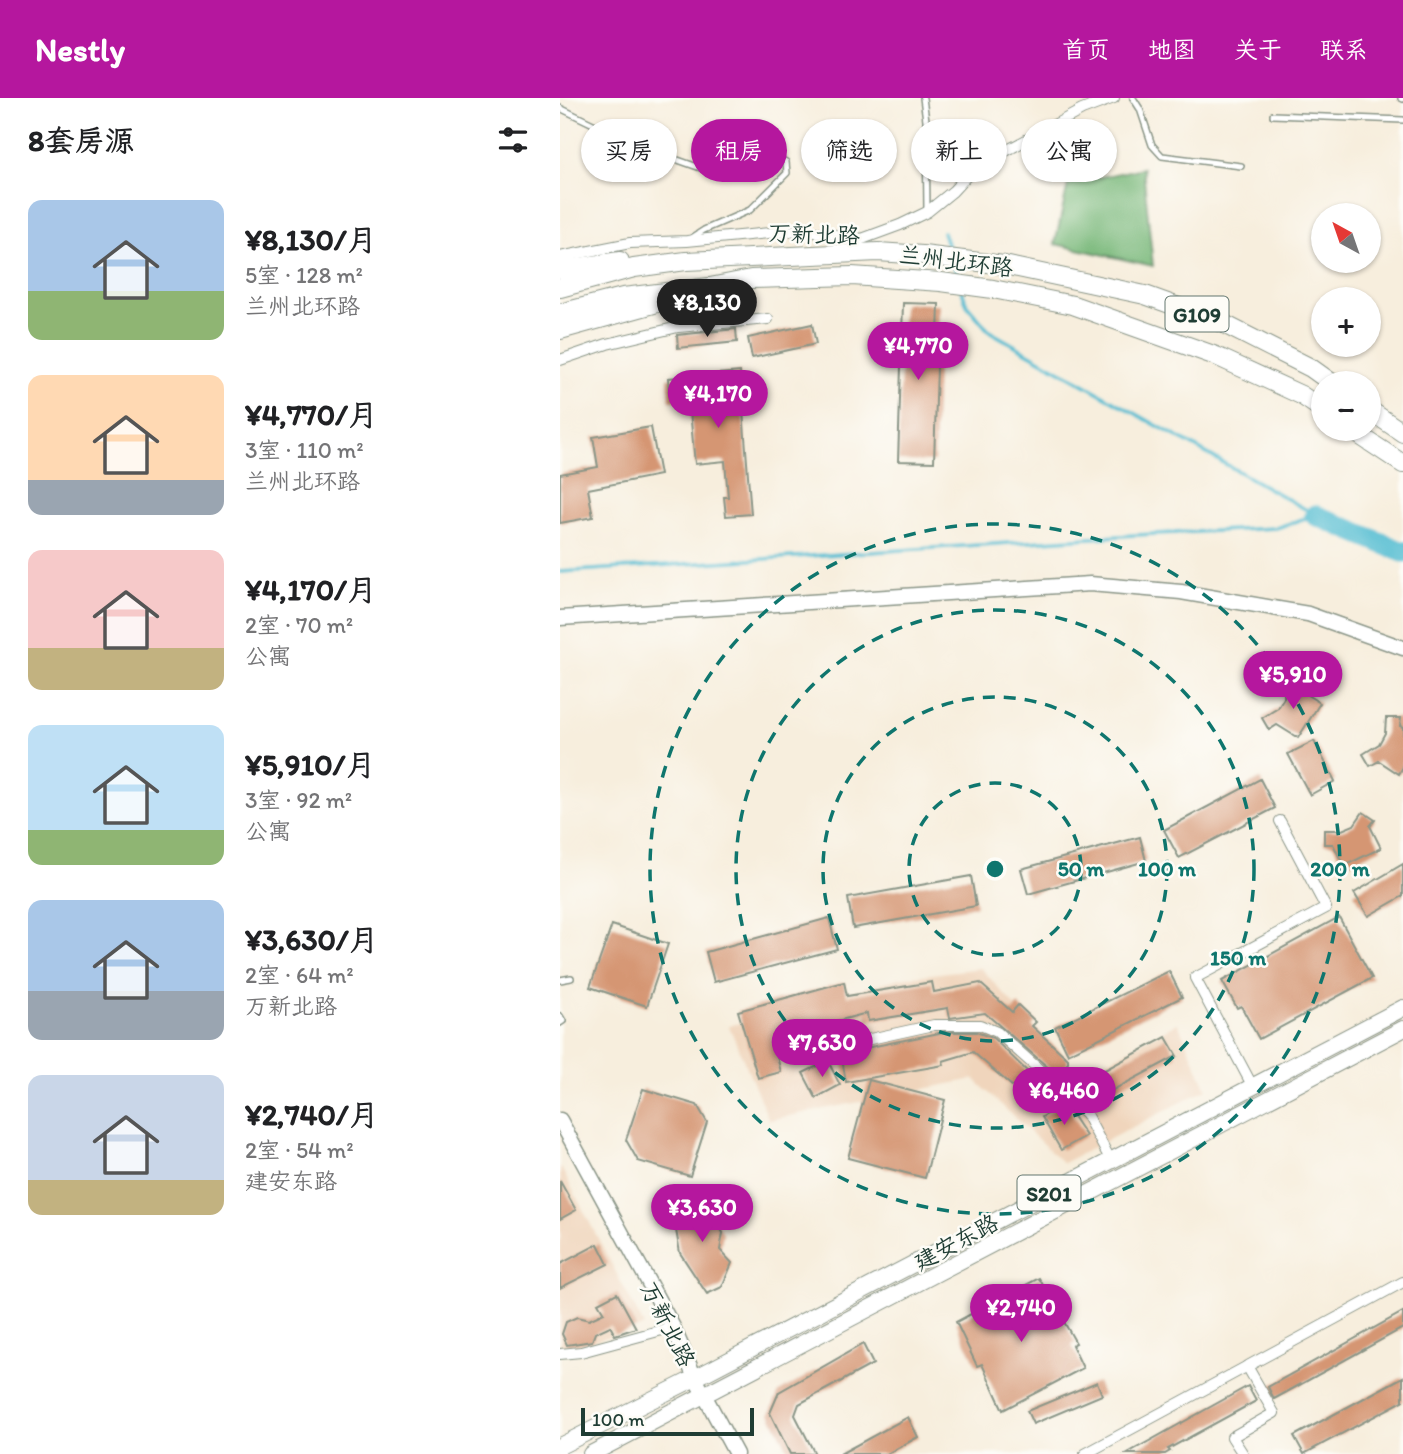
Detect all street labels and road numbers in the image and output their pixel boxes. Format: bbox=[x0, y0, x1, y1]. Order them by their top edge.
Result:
street label: 万新北路 bbox=[768, 218, 860, 250]
street label: 兰州北环路 bbox=[897, 240, 1015, 282]
road number: G109 bbox=[1166, 296, 1228, 332]
road number: S201 bbox=[1018, 1176, 1080, 1210]
street label: 建安东路 bbox=[909, 1208, 1003, 1276]
street label: 万新北路 bbox=[635, 1277, 701, 1371]

